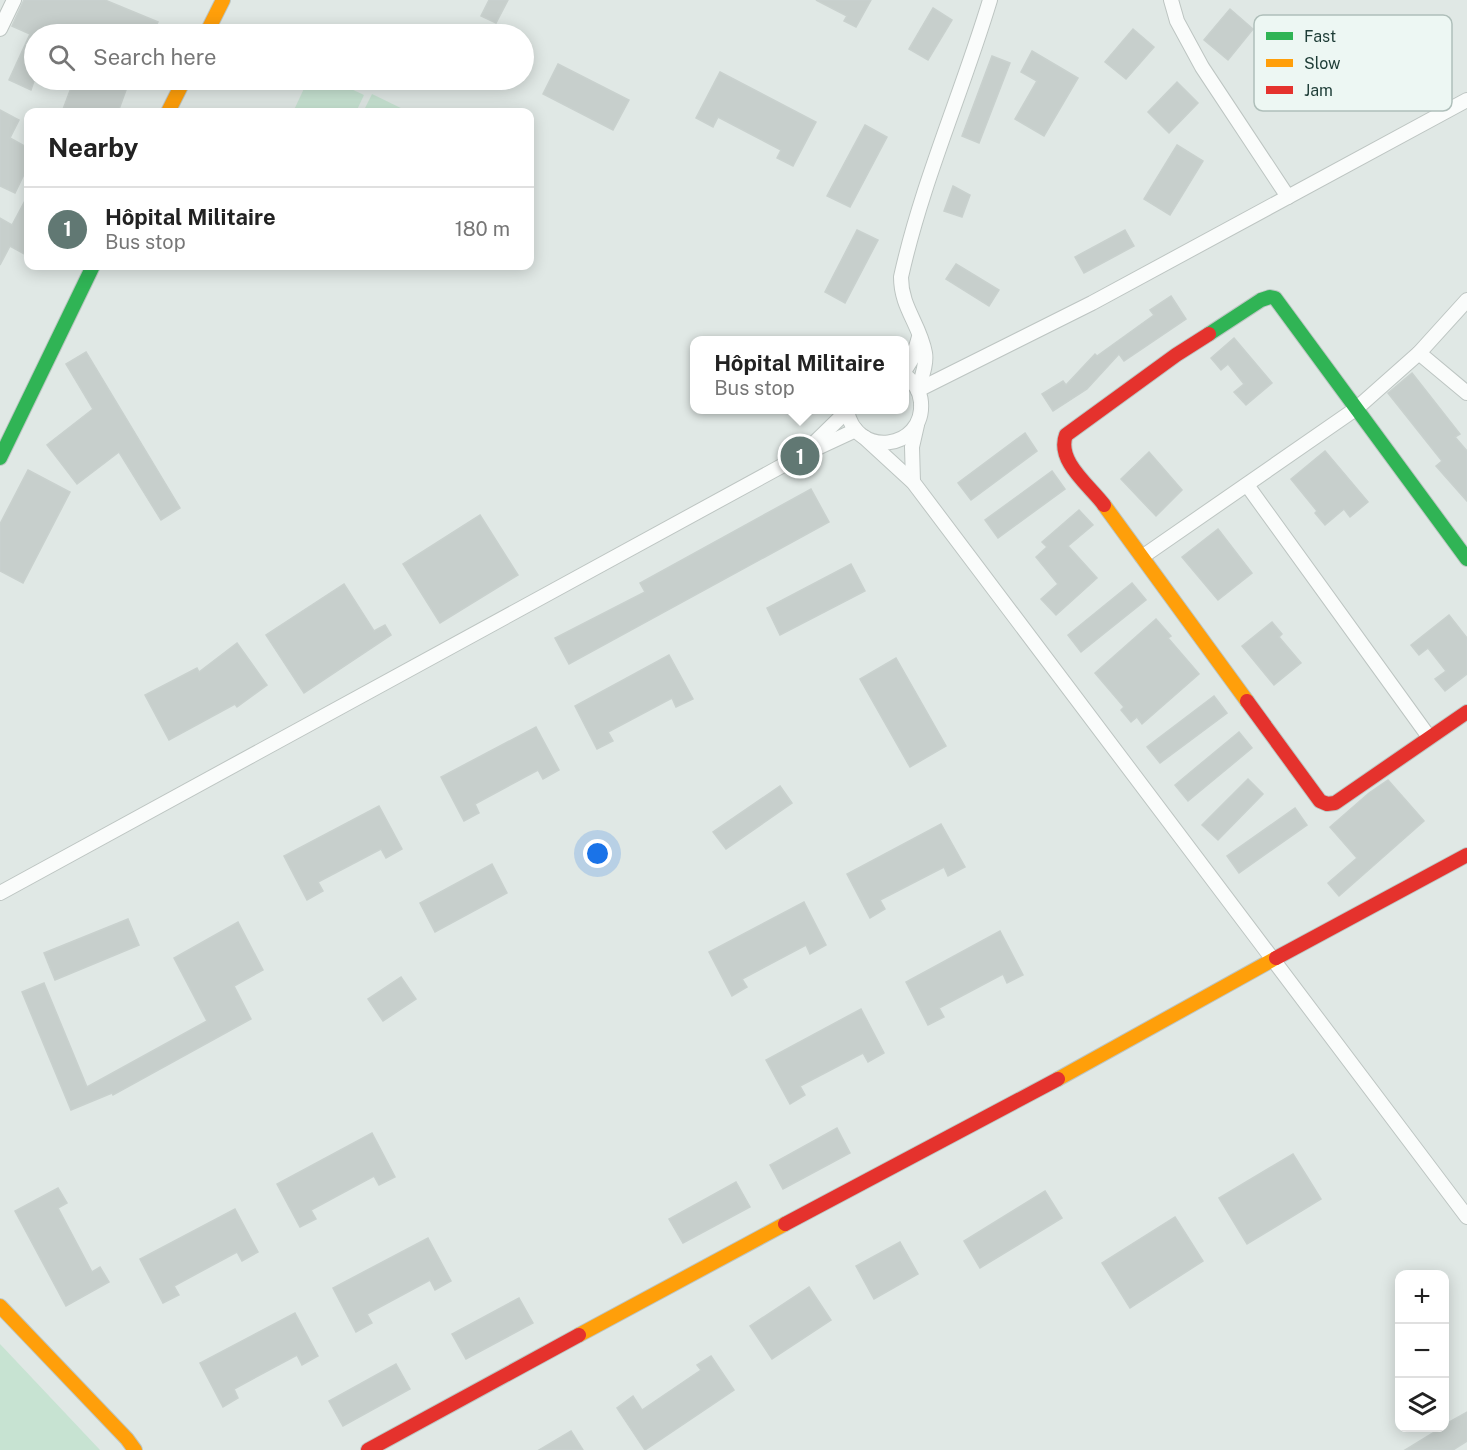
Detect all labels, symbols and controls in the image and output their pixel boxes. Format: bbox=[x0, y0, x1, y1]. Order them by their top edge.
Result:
legend bbox=[1254, 15, 1452, 111]
search box bbox=[24, 24, 534, 90]
text: Fast bbox=[1304, 27, 1336, 46]
icon: search bbox=[45, 41, 78, 74]
text: Search here bbox=[93, 44, 217, 70]
text: Slow bbox=[1304, 54, 1341, 73]
text: Jam bbox=[1304, 81, 1333, 100]
text: Nearby bbox=[48, 132, 138, 163]
text: Hôpital Militaire bbox=[105, 204, 276, 230]
text: 1 bbox=[63, 217, 72, 241]
text: 180 m bbox=[455, 217, 510, 241]
text: Bus stop bbox=[105, 230, 186, 254]
popup bbox=[690, 336, 909, 414]
text: Hôpital Militaire bbox=[714, 350, 885, 376]
text: Bus stop bbox=[714, 376, 795, 400]
pin: 1 bbox=[780, 434, 820, 478]
your location bbox=[583, 839, 612, 868]
map controls bbox=[1395, 1270, 1449, 1432]
button: + bbox=[1395, 1270, 1449, 1324]
button: − bbox=[1395, 1324, 1449, 1378]
button: layers bbox=[1395, 1378, 1449, 1432]

